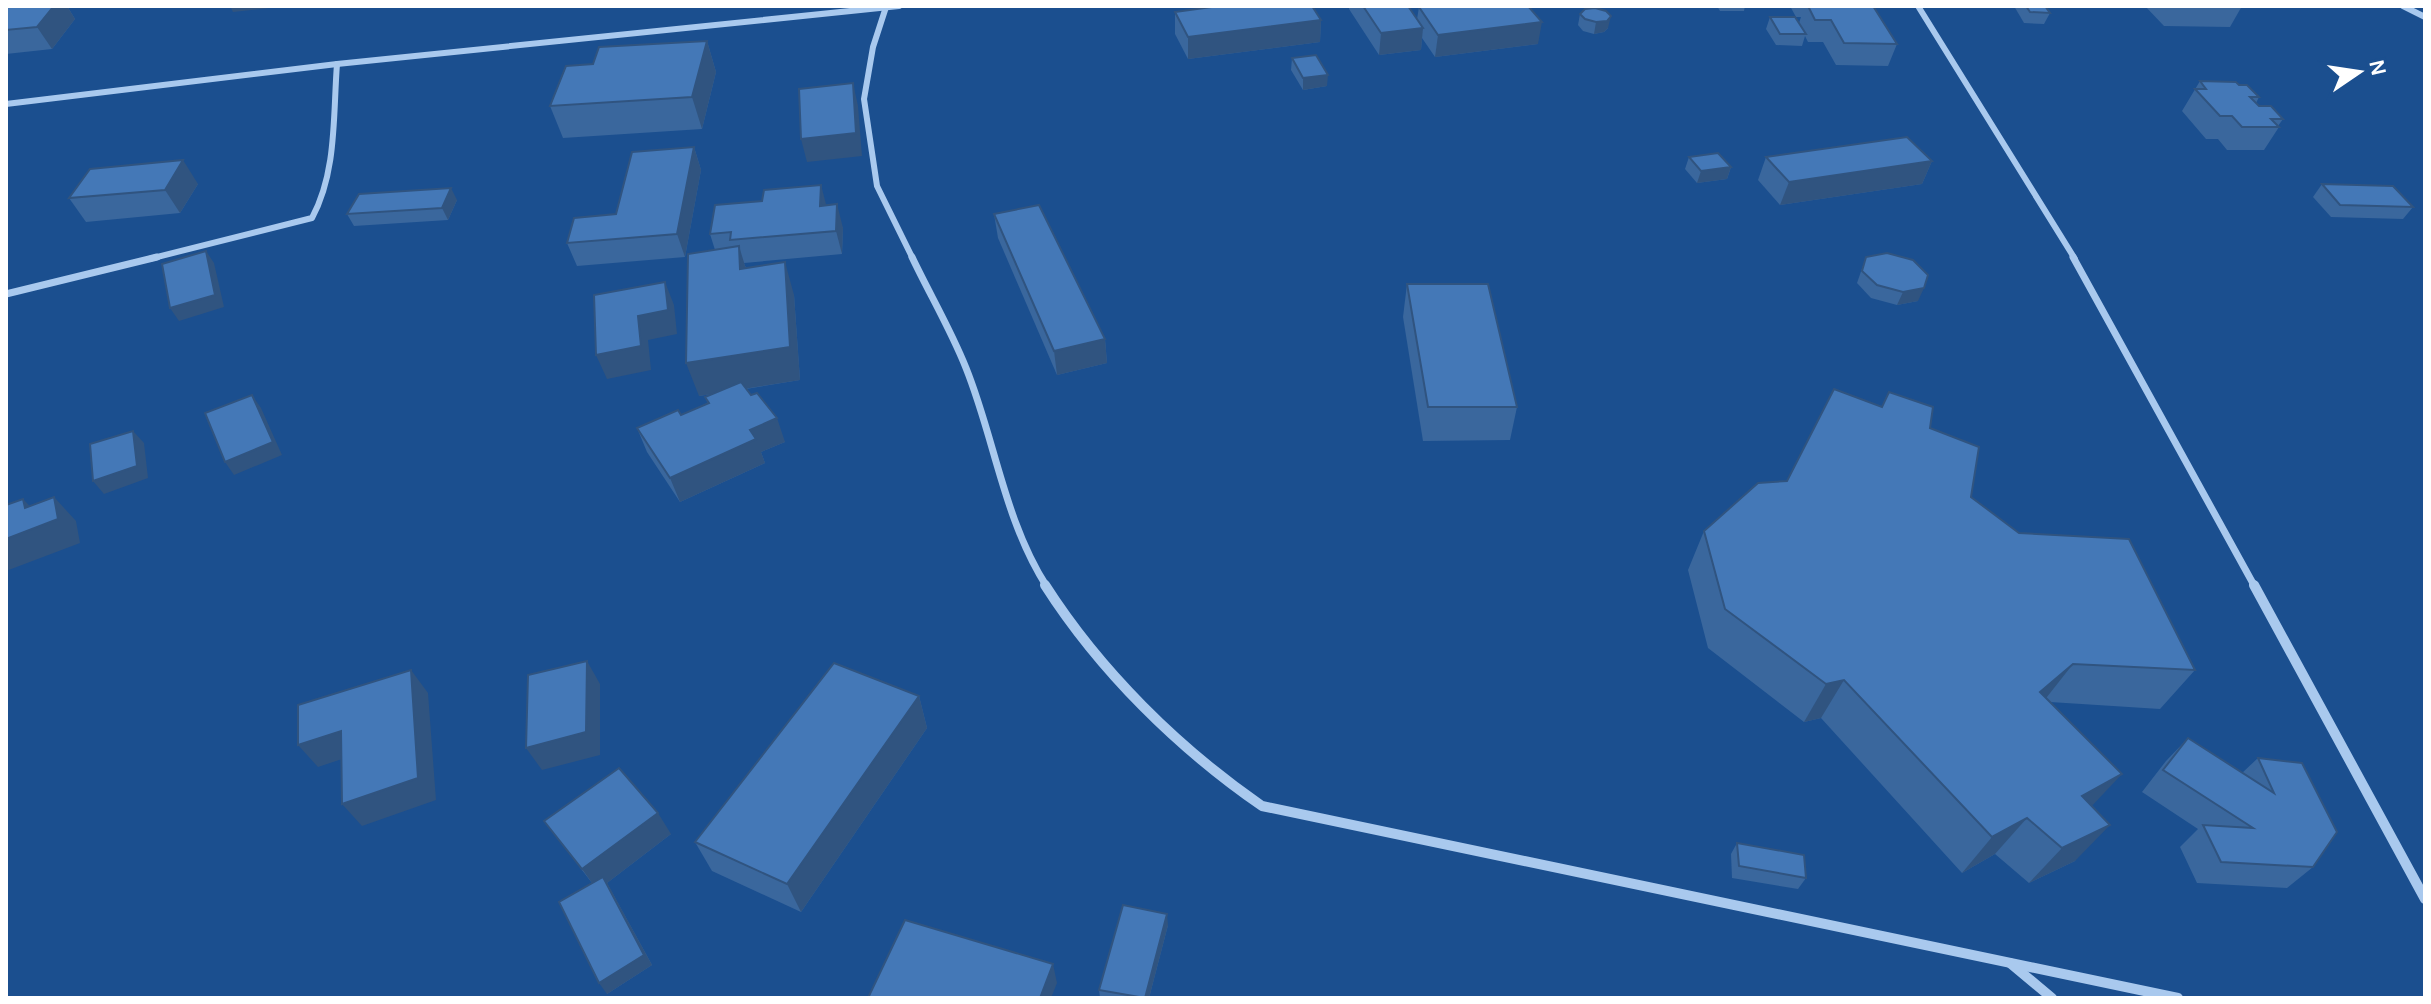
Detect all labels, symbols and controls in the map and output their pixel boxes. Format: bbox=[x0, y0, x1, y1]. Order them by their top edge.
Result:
north arrow bbox=[2319, 32, 2399, 112]
text: N bbox=[2363, 57, 2392, 78]

